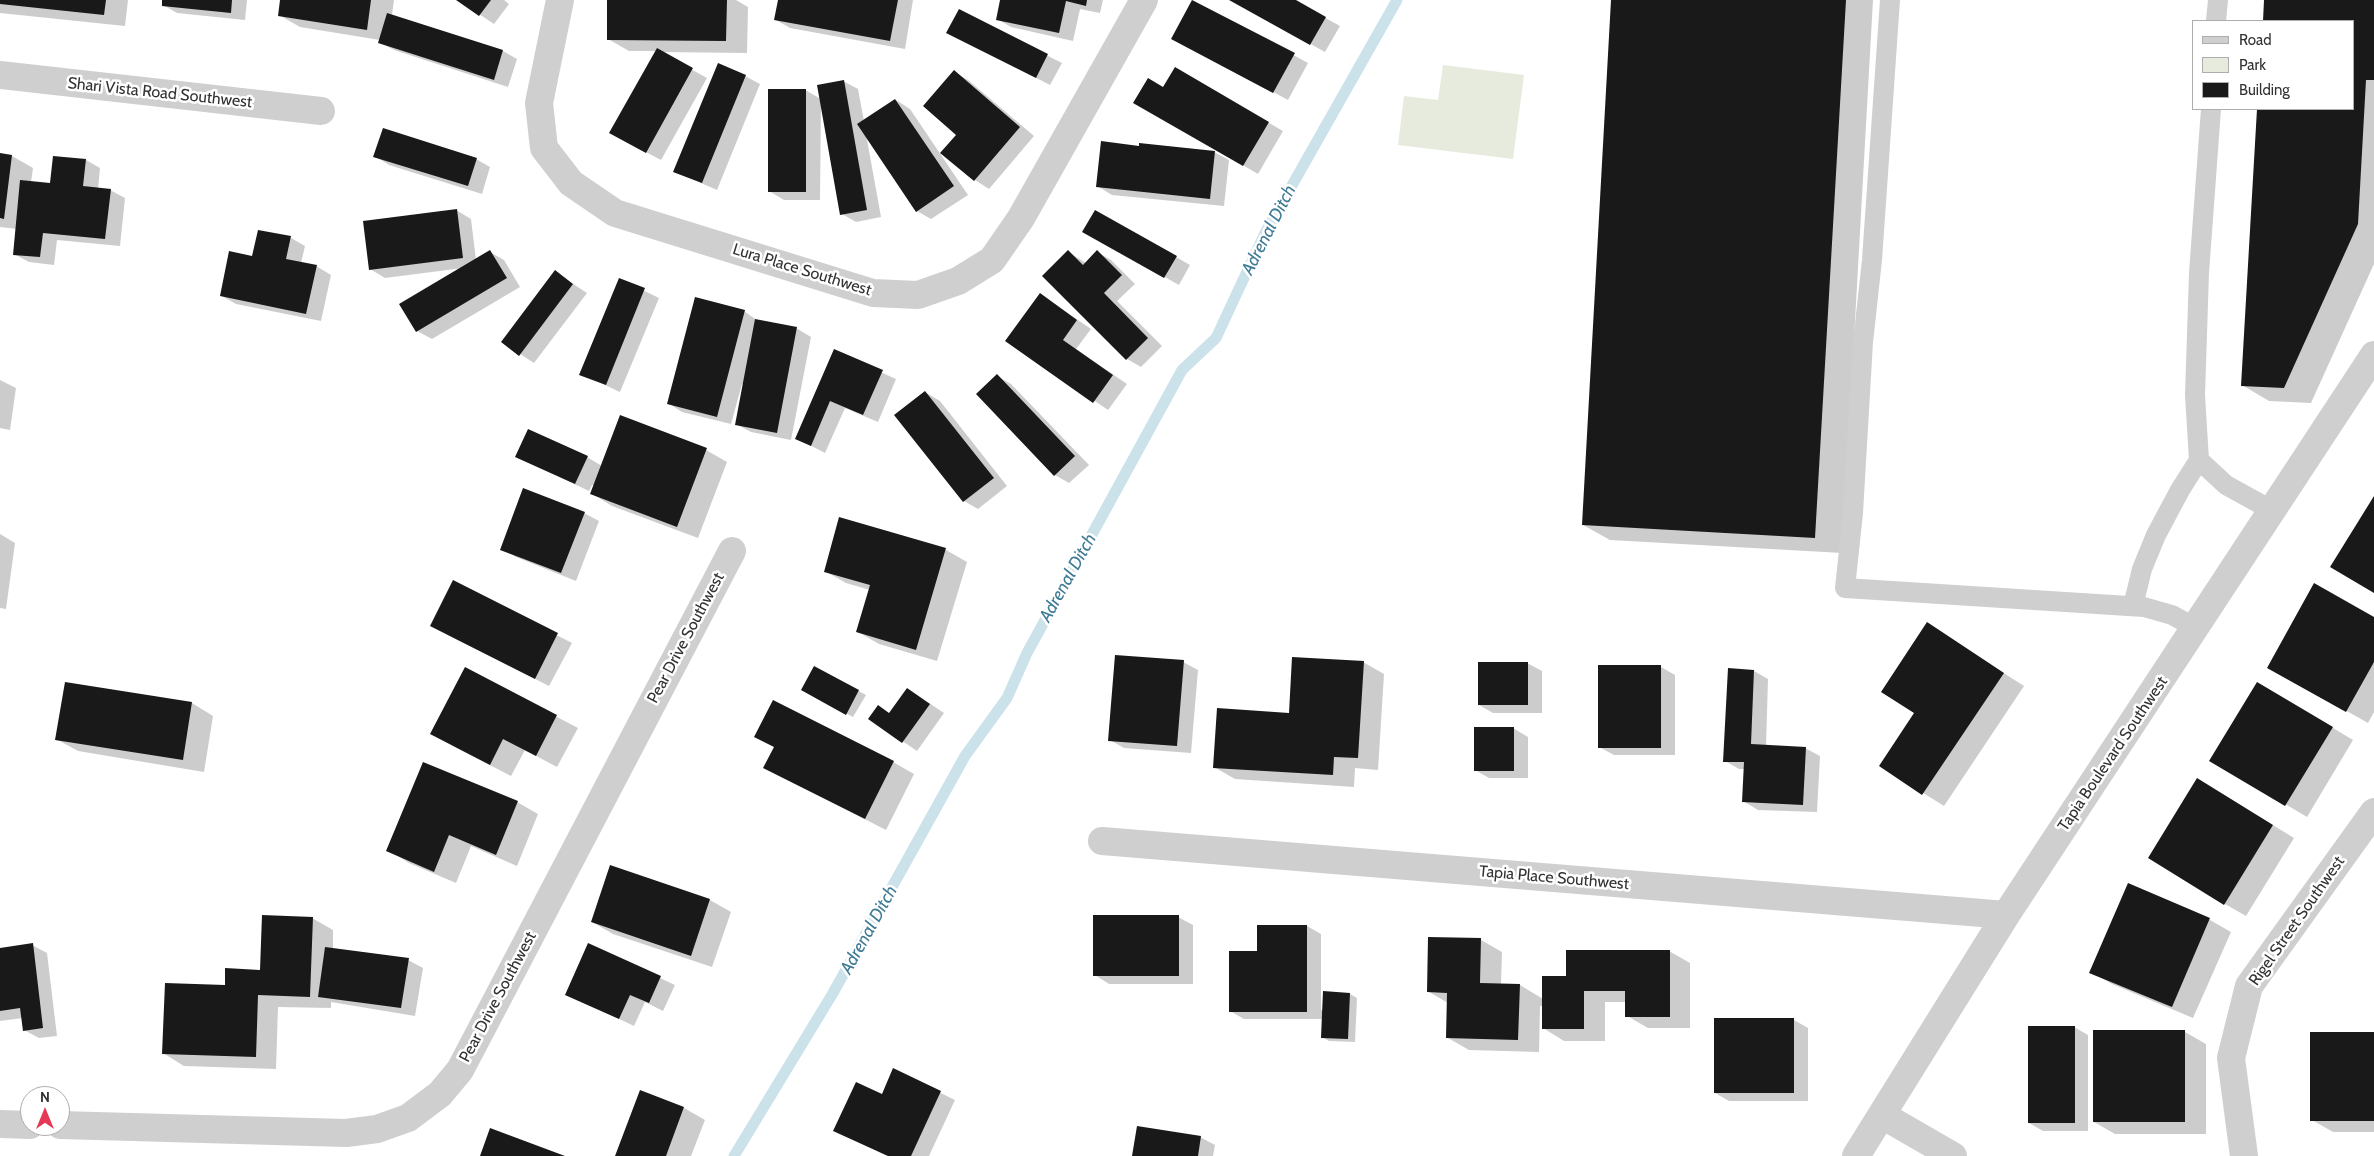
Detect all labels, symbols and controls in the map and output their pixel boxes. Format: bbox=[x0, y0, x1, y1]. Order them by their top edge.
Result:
legend bbox=[2192, 20, 2354, 110]
text: Road bbox=[2239, 31, 2272, 49]
text: Park bbox=[2239, 56, 2266, 74]
street label: Shari Vista Road Southwest bbox=[67, 74, 253, 112]
text: Building bbox=[2239, 81, 2290, 99]
water label: Adrenal Ditch bbox=[1237, 182, 1301, 278]
street label: Lura Place Southwest bbox=[730, 240, 874, 300]
water label: Adrenal Ditch bbox=[1035, 530, 1101, 626]
street label: Pear Drive Southwest bbox=[643, 569, 729, 707]
street label: Tapia Boulevard Southwest bbox=[2054, 673, 2172, 835]
street label: Rigel Street Southwest bbox=[2245, 853, 2349, 989]
street label: Tapia Place Southwest bbox=[1478, 862, 1630, 894]
water label: Adrenal Ditch bbox=[836, 882, 902, 978]
street label: Pear Drive Southwest bbox=[455, 928, 541, 1066]
north arrow bbox=[20, 1086, 70, 1136]
text: N bbox=[40, 1088, 50, 1106]

